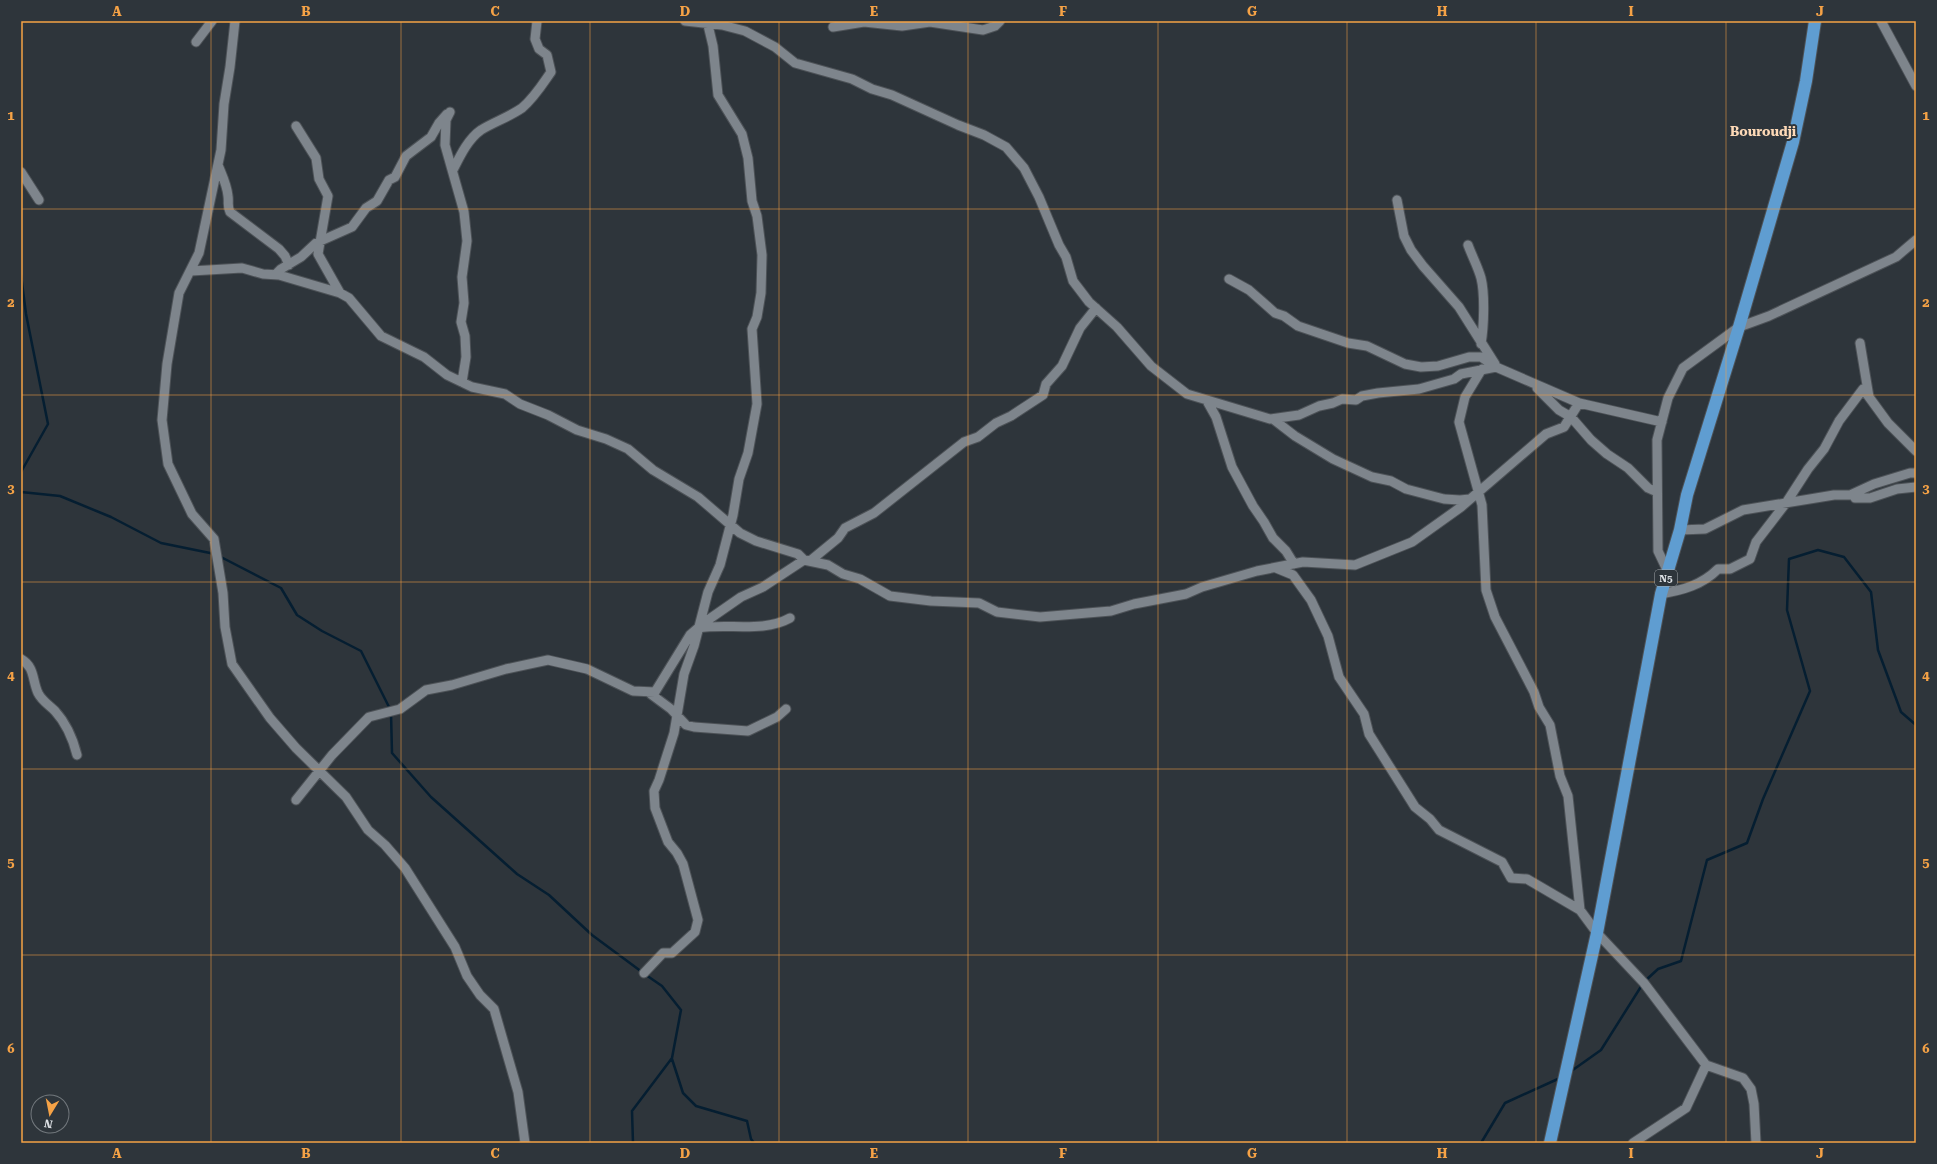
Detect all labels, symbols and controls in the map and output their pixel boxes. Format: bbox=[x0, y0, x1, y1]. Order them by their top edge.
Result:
text: A bbox=[112, 4, 122, 19]
text: B bbox=[301, 4, 311, 19]
text: C bbox=[490, 4, 500, 19]
text: D bbox=[680, 4, 690, 19]
text: E bbox=[870, 4, 878, 19]
text: F bbox=[1059, 4, 1067, 19]
text: G bbox=[1247, 4, 1257, 19]
text: H bbox=[1437, 4, 1448, 19]
text: I bbox=[1628, 4, 1634, 19]
text: J bbox=[1816, 4, 1824, 19]
text: 1 bbox=[7, 108, 15, 123]
text: 1 bbox=[1922, 108, 1930, 123]
district label: Bouroudji bbox=[1730, 124, 1797, 139]
text: 2 bbox=[7, 295, 15, 310]
text: 2 bbox=[1922, 295, 1930, 310]
text: 3 bbox=[7, 481, 15, 496]
text: 3 bbox=[1922, 481, 1930, 496]
road number: N5 bbox=[1655, 570, 1677, 586]
text: 4 bbox=[7, 668, 15, 683]
text: 4 bbox=[1922, 668, 1930, 683]
text: 5 bbox=[7, 855, 15, 870]
text: 5 bbox=[1922, 855, 1930, 870]
text: 6 bbox=[7, 1041, 15, 1056]
text: 6 bbox=[1922, 1041, 1930, 1056]
north arrow bbox=[30, 1094, 70, 1134]
text: N bbox=[43, 1116, 54, 1130]
text: A bbox=[112, 1146, 122, 1161]
text: B bbox=[301, 1146, 311, 1161]
text: C bbox=[490, 1146, 500, 1161]
text: D bbox=[680, 1146, 690, 1161]
text: E bbox=[870, 1146, 878, 1161]
text: F bbox=[1059, 1146, 1067, 1161]
text: G bbox=[1247, 1146, 1257, 1161]
text: H bbox=[1437, 1146, 1448, 1161]
text: I bbox=[1628, 1146, 1634, 1161]
text: J bbox=[1816, 1146, 1824, 1161]

